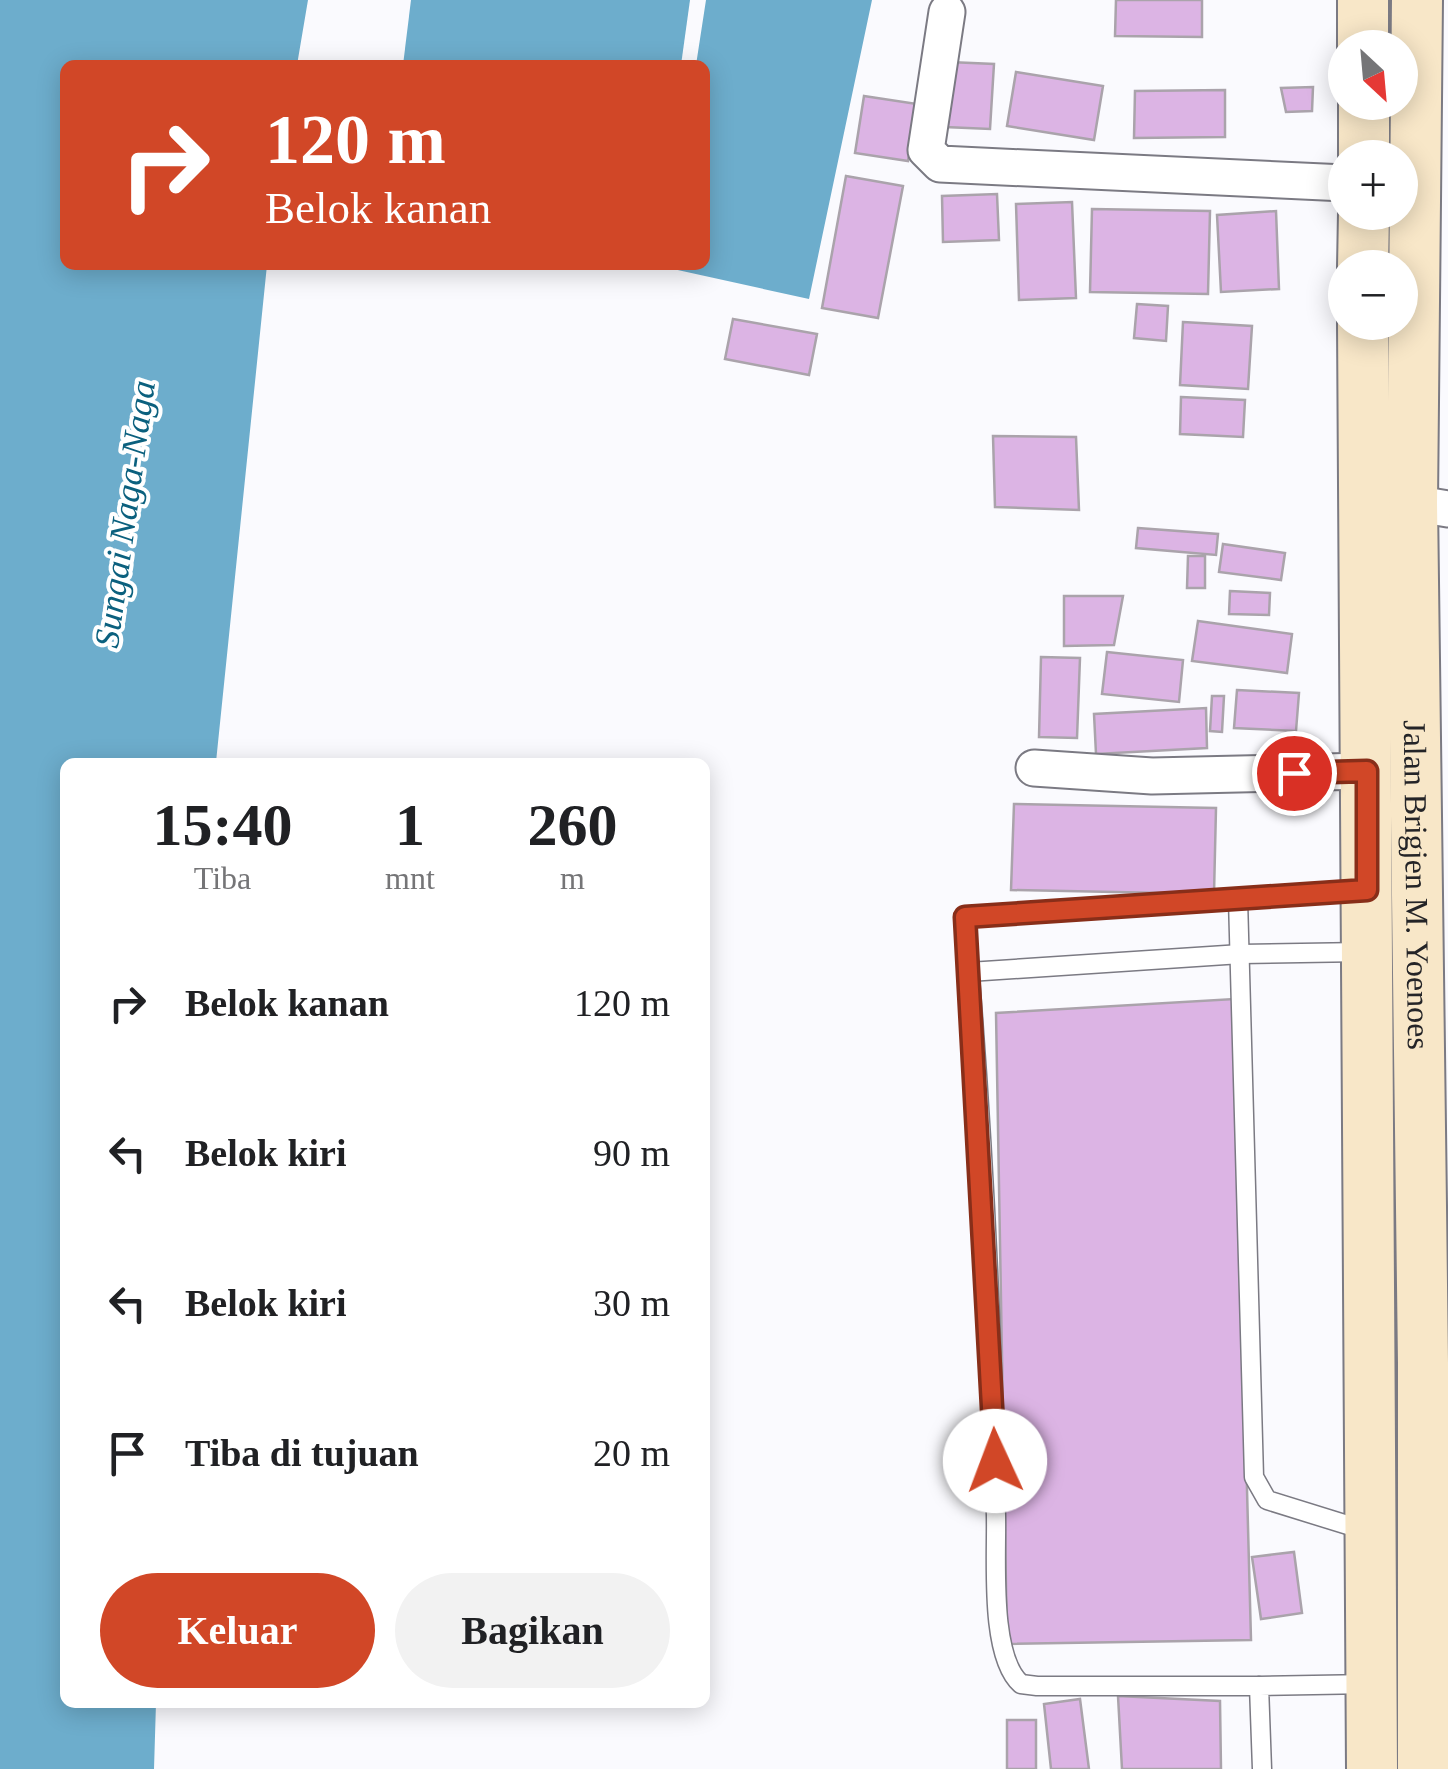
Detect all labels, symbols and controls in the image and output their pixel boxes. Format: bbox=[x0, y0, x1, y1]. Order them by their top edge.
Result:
north arrow bbox=[1328, 30, 1418, 120]
map controls bbox=[1328, 30, 1418, 340]
icon: right bbox=[100, 100, 230, 230]
text: 120 m bbox=[265, 101, 446, 178]
button: + bbox=[1328, 140, 1418, 230]
text: Belok kanan bbox=[265, 183, 491, 233]
button: − bbox=[1328, 250, 1418, 340]
water label: Sungai Naga-Naga bbox=[87, 378, 163, 650]
street label: Jalan Brigjen M. Yoenoes bbox=[1397, 720, 1437, 1050]
pin bbox=[1252, 731, 1337, 816]
icon: arrive bbox=[1267, 746, 1322, 801]
text: 15:40 bbox=[153, 792, 293, 858]
text: 1 bbox=[395, 792, 425, 858]
text: 260 bbox=[527, 792, 617, 858]
text: Tiba bbox=[194, 860, 251, 896]
text: mnt bbox=[385, 860, 435, 896]
text: m bbox=[560, 860, 585, 896]
icon: right bbox=[100, 976, 155, 1031]
text: Belok kanan bbox=[185, 982, 389, 1024]
text: 120 m bbox=[574, 982, 670, 1024]
icon: left bbox=[100, 1126, 155, 1181]
text: Belok kiri bbox=[185, 1132, 347, 1174]
text: 90 m bbox=[593, 1132, 670, 1174]
icon: left bbox=[100, 1276, 155, 1331]
text: Belok kiri bbox=[185, 1282, 347, 1324]
text: 30 m bbox=[593, 1282, 670, 1324]
position arrow bbox=[943, 1409, 1047, 1513]
icon: arrive bbox=[100, 1426, 155, 1481]
text: Tiba di tujuan bbox=[185, 1432, 419, 1474]
text: 20 m bbox=[593, 1432, 670, 1474]
button: Keluar bbox=[100, 1573, 375, 1688]
button: Bagikan bbox=[395, 1573, 670, 1688]

